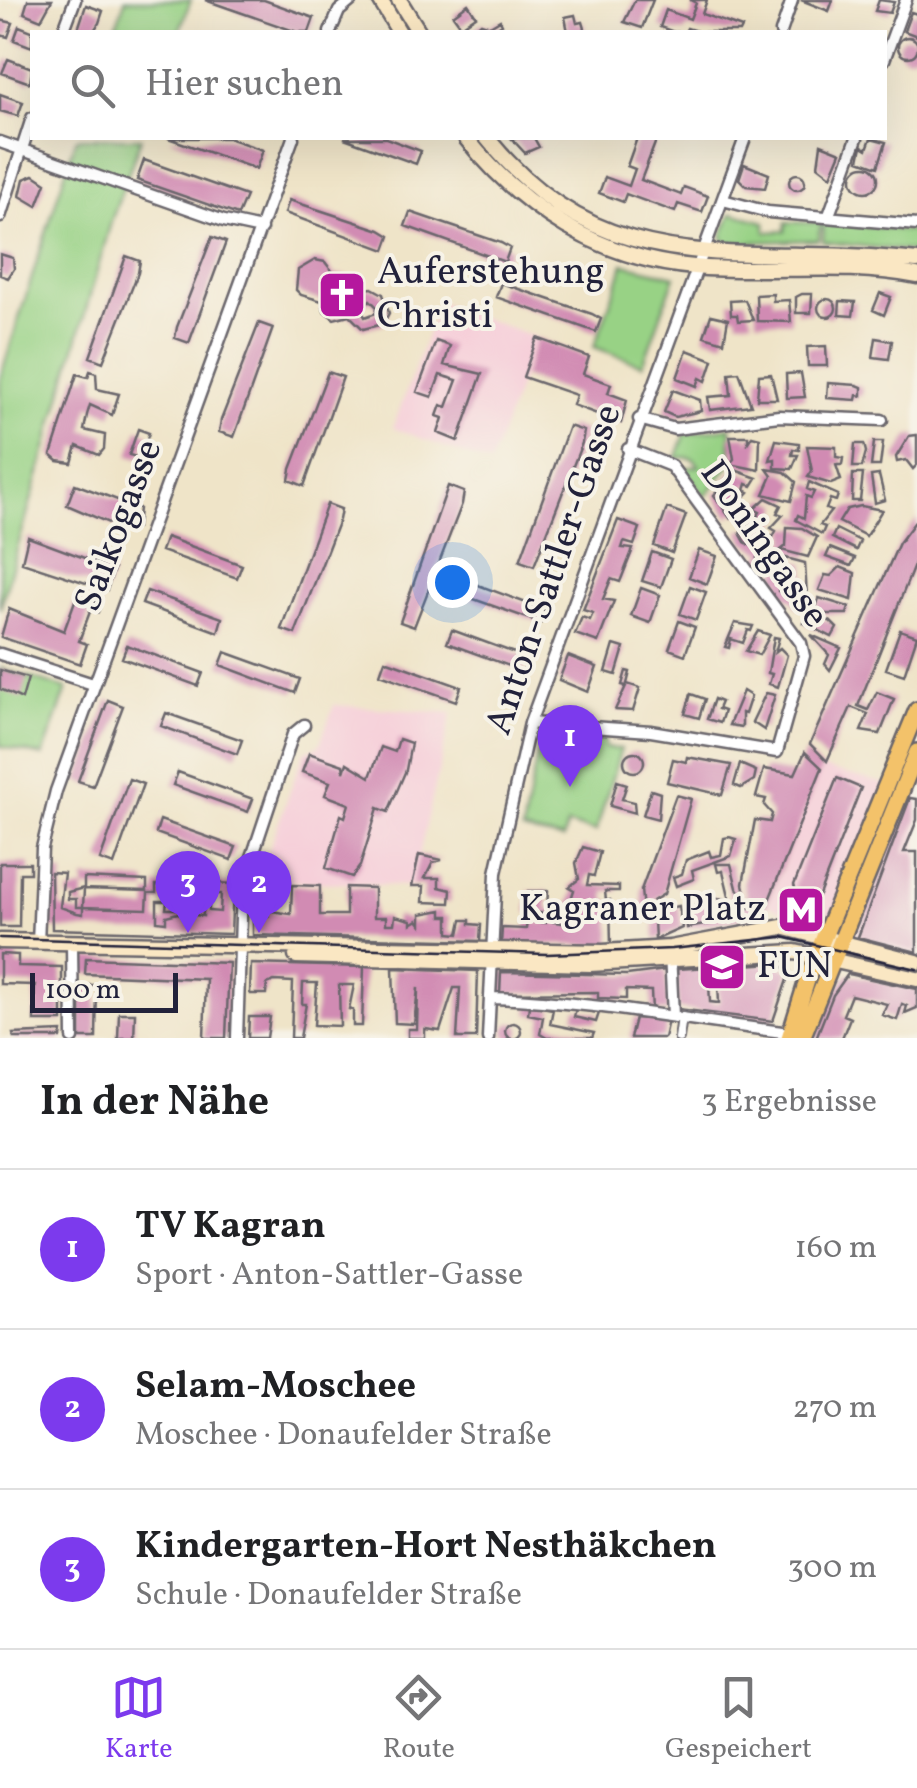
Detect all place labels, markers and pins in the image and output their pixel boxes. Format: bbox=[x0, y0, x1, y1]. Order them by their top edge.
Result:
place label: Auferstehung Christi bbox=[377, 247, 605, 344]
church icon: Auferstehung Christi bbox=[316, 269, 368, 321]
pin: 1 bbox=[538, 704, 602, 787]
pin: 3 bbox=[156, 850, 220, 933]
pin: 2 bbox=[226, 850, 292, 933]
place label: Kagraner Platz bbox=[519, 884, 766, 937]
metro station icon: Kagraner Platz bbox=[775, 884, 827, 936]
school or university icon: FUN bbox=[696, 941, 748, 993]
place label: FUN bbox=[757, 941, 832, 994]

